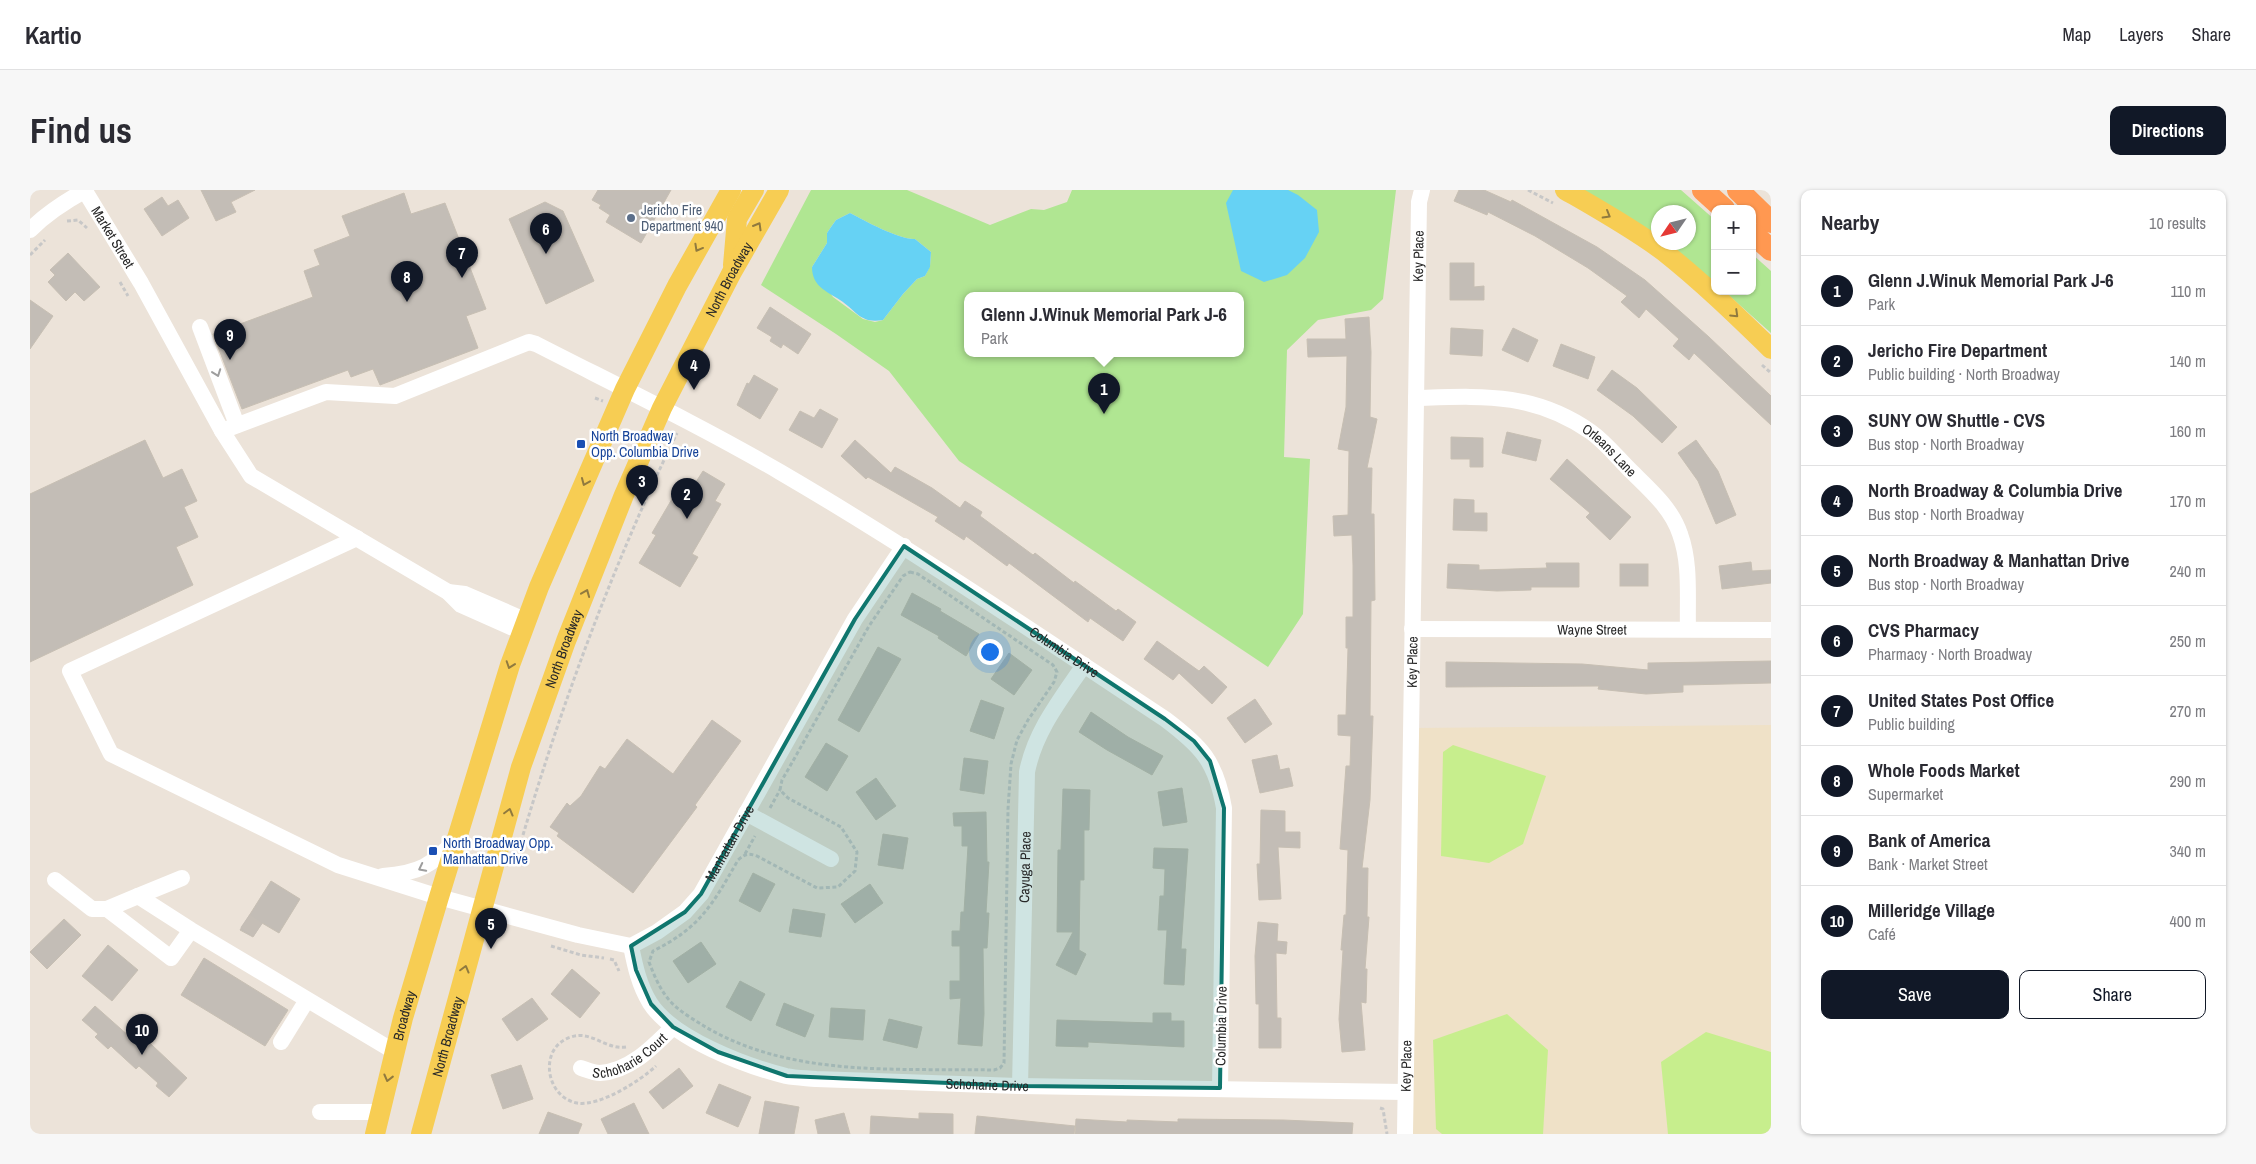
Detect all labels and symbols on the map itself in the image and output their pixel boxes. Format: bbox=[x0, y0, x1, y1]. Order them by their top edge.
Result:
place label: Jericho Fire Department 940 bbox=[641, 201, 723, 235]
street label: Market Street bbox=[87, 203, 139, 271]
north arrow bbox=[1651, 205, 1696, 250]
one-way arrow bbox=[1602, 208, 1611, 218]
marker: Jericho Fire Department 940 bbox=[625, 212, 637, 224]
pin: 6 bbox=[530, 213, 562, 254]
one-way arrow bbox=[752, 222, 762, 231]
street label: Key Place bbox=[1409, 230, 1428, 282]
pin: 7 bbox=[446, 237, 478, 278]
street label: North Broadway bbox=[701, 239, 756, 320]
one-way arrow bbox=[695, 243, 705, 252]
pin: 8 bbox=[391, 261, 423, 302]
one-way arrow bbox=[1729, 308, 1738, 317]
pin: 9 bbox=[214, 319, 246, 360]
pin: 4 bbox=[678, 349, 710, 390]
one-way arrow bbox=[211, 368, 221, 377]
pin: 1 bbox=[1088, 373, 1120, 414]
street label: Orleans Lane bbox=[1579, 420, 1640, 481]
place label: North Broadway Opp. Columbia Drive bbox=[591, 427, 699, 461]
marker: North Broadway Opp. Columbia Drive bbox=[575, 438, 587, 450]
pin: 3 bbox=[626, 465, 658, 506]
one-way arrow bbox=[580, 477, 591, 486]
pin: 2 bbox=[671, 478, 703, 519]
one-way arrow bbox=[579, 589, 590, 598]
street label: North Broadway bbox=[541, 607, 587, 691]
street label: Wayne Street bbox=[1557, 620, 1627, 639]
street label: Columbia Drive bbox=[1026, 623, 1102, 682]
street label: Key Place bbox=[1403, 636, 1421, 688]
your location bbox=[977, 639, 1003, 665]
one-way arrow bbox=[506, 660, 516, 669]
street label: Manhattan Drive bbox=[701, 802, 758, 885]
one-way arrow bbox=[503, 808, 513, 817]
street label: Cayuga Place bbox=[1015, 831, 1035, 903]
place label: North Broadway Opp. Manhattan Drive bbox=[443, 834, 553, 868]
marker: North Broadway Opp. Manhattan Drive bbox=[427, 845, 439, 857]
one-way arrow bbox=[418, 862, 427, 872]
pin: 5 bbox=[475, 908, 507, 949]
one-way arrow bbox=[460, 965, 470, 973]
street label: Columbia Drive bbox=[1211, 986, 1231, 1066]
street label: Broadway bbox=[389, 988, 420, 1042]
street label: North Broadway bbox=[428, 994, 467, 1079]
pin: 10 bbox=[126, 1014, 158, 1055]
street label: Schoharie Court bbox=[591, 1029, 671, 1082]
street label: Key Place bbox=[1397, 1040, 1415, 1092]
one-way arrow bbox=[383, 1074, 394, 1083]
street label: Schoharie Drive bbox=[945, 1074, 1029, 1095]

